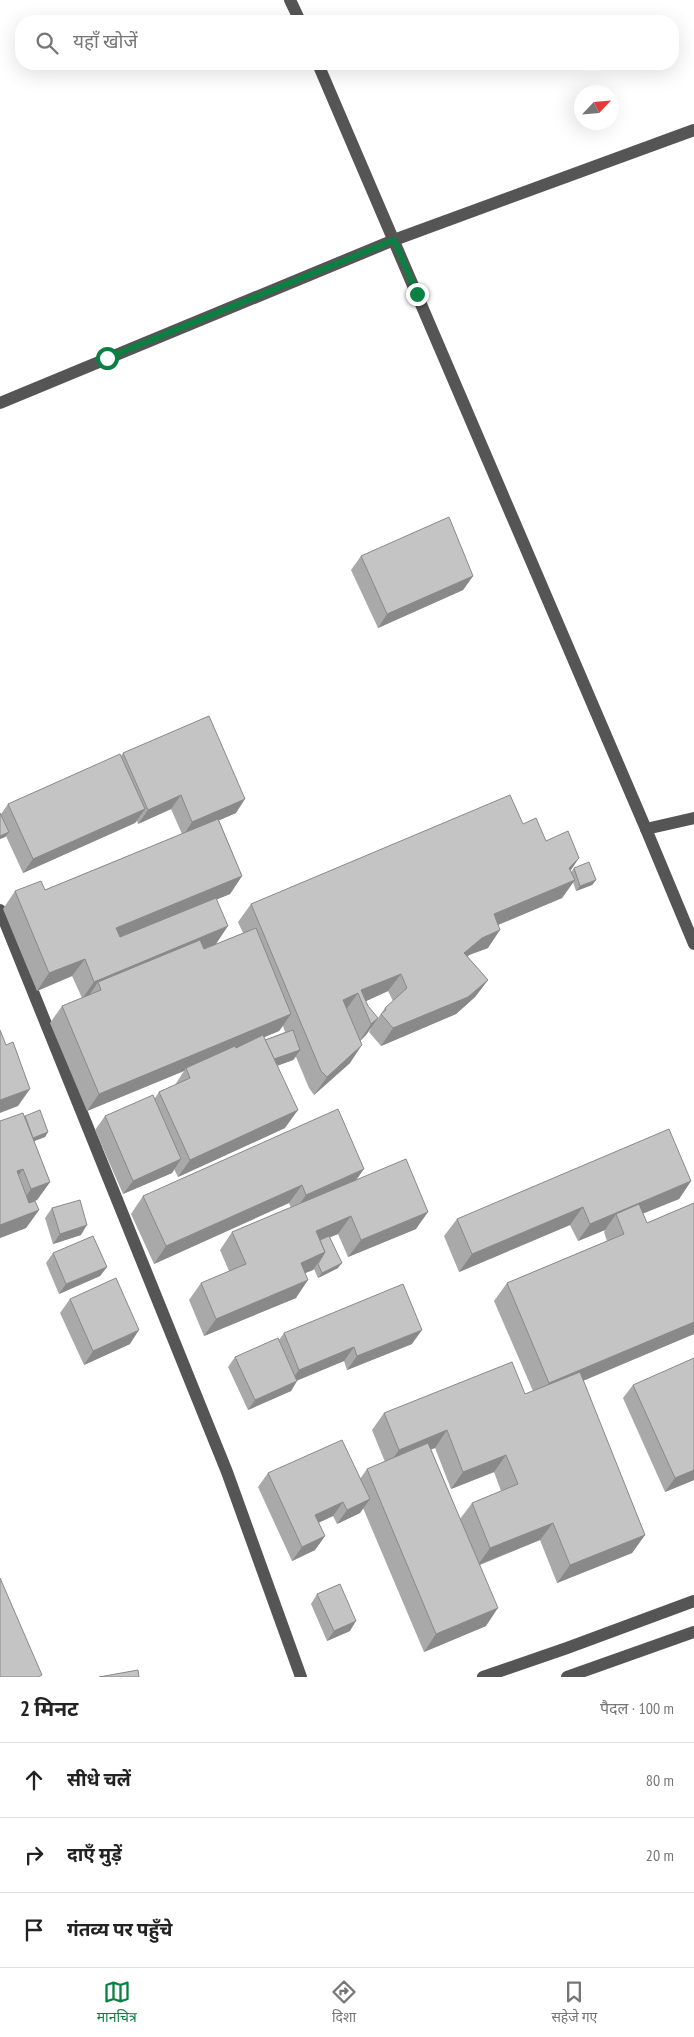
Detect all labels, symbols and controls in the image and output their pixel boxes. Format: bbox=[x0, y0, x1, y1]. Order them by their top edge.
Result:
search box bbox=[15, 15, 679, 70]
icon: search bbox=[33, 29, 61, 57]
text: यहाँ खोजें bbox=[73, 29, 138, 53]
north arrow bbox=[574, 85, 619, 130]
route end bbox=[406, 283, 429, 306]
route start bbox=[96, 347, 119, 370]
text: 2 मिनट bbox=[20, 1695, 78, 1722]
text: पैदल · 100 m bbox=[600, 1698, 674, 1718]
icon: ahead bbox=[20, 1766, 48, 1794]
text: सीधे चलें bbox=[67, 1767, 131, 1791]
text: 80 m bbox=[646, 1770, 674, 1790]
icon: right bbox=[20, 1841, 48, 1869]
text: दाएँ मुड़ें bbox=[67, 1842, 122, 1866]
text: 20 m bbox=[646, 1845, 674, 1865]
icon: arrive bbox=[20, 1916, 48, 1944]
text: गंतव्य पर पहुँचे bbox=[67, 1917, 172, 1941]
tab: मानचित्र bbox=[97, 1978, 137, 2028]
tab: दिशा bbox=[330, 1978, 358, 2028]
tab: सहेजे गए bbox=[551, 1978, 597, 2028]

